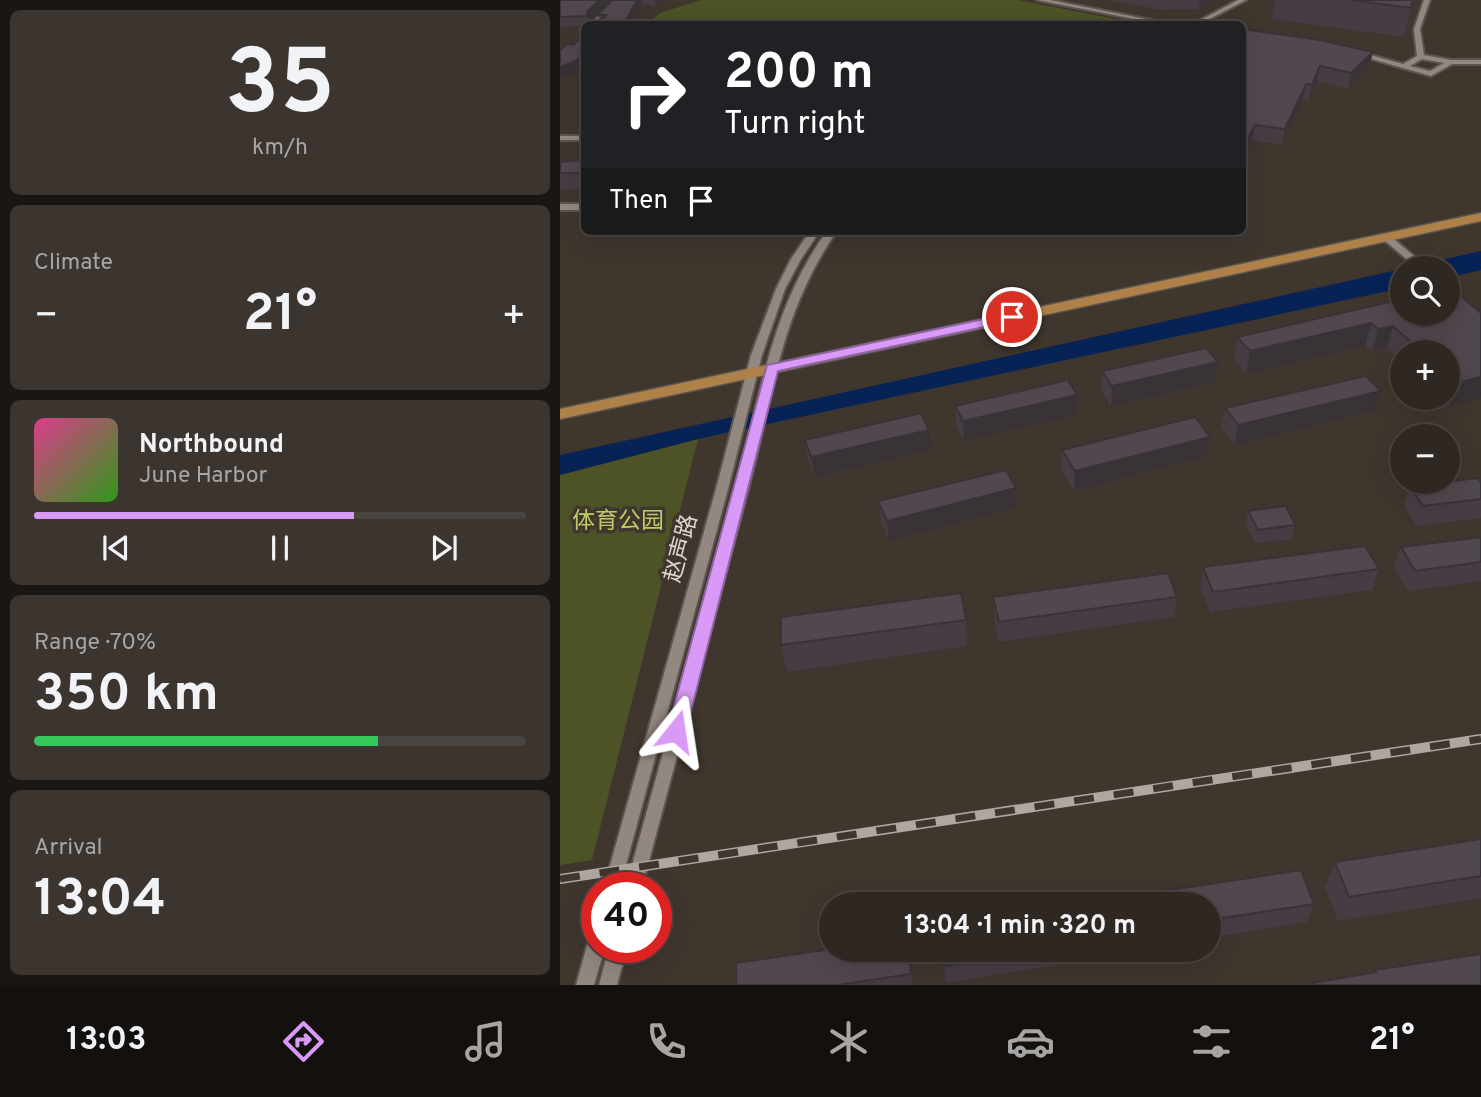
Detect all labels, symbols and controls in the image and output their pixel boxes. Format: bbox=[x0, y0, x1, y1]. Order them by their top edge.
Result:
text: 35 bbox=[225, 31, 335, 146]
text: 200 m bbox=[724, 44, 874, 106]
icon: right bbox=[609, 49, 700, 140]
text: Turn right bbox=[724, 105, 866, 145]
text: km/h bbox=[252, 134, 308, 163]
icon: arrive bbox=[682, 182, 720, 220]
text: Then bbox=[609, 185, 668, 218]
text: Climate bbox=[34, 249, 113, 278]
map controls bbox=[1390, 256, 1460, 494]
button: search bbox=[1390, 256, 1460, 326]
text: 21° bbox=[243, 283, 317, 349]
pin bbox=[982, 287, 1042, 347]
text: − bbox=[34, 293, 59, 342]
text: + bbox=[501, 293, 526, 342]
icon: arrive bbox=[993, 298, 1031, 336]
button: + bbox=[1390, 340, 1460, 410]
button: − bbox=[1390, 424, 1460, 494]
text: Northbound bbox=[139, 429, 284, 462]
text: June Harbor bbox=[139, 462, 267, 491]
park label: 体育公园 bbox=[572, 508, 664, 537]
street label: 赵声路 bbox=[659, 512, 705, 586]
icon: previous bbox=[97, 529, 135, 567]
icon: pause bbox=[261, 529, 299, 567]
icon: next bbox=[425, 529, 463, 567]
text: Range · 70% bbox=[34, 629, 156, 658]
text: 350 km bbox=[34, 663, 219, 729]
position arrow bbox=[639, 694, 713, 768]
text: Arrival bbox=[34, 834, 103, 863]
text: 13:04 bbox=[34, 868, 166, 934]
speed limit sign: 40 bbox=[581, 872, 672, 963]
text: 13:04 · 1 min · 320 m bbox=[904, 910, 1136, 943]
icon: directions bbox=[279, 1017, 328, 1066]
icon: music bbox=[461, 1017, 510, 1066]
icon: phone bbox=[642, 1017, 691, 1066]
icon: climate bbox=[824, 1017, 873, 1066]
icon: car bbox=[1006, 1017, 1055, 1066]
icon: filters bbox=[1187, 1017, 1236, 1066]
text: 13:03 bbox=[66, 1021, 146, 1061]
text: 21° bbox=[1369, 1021, 1415, 1061]

